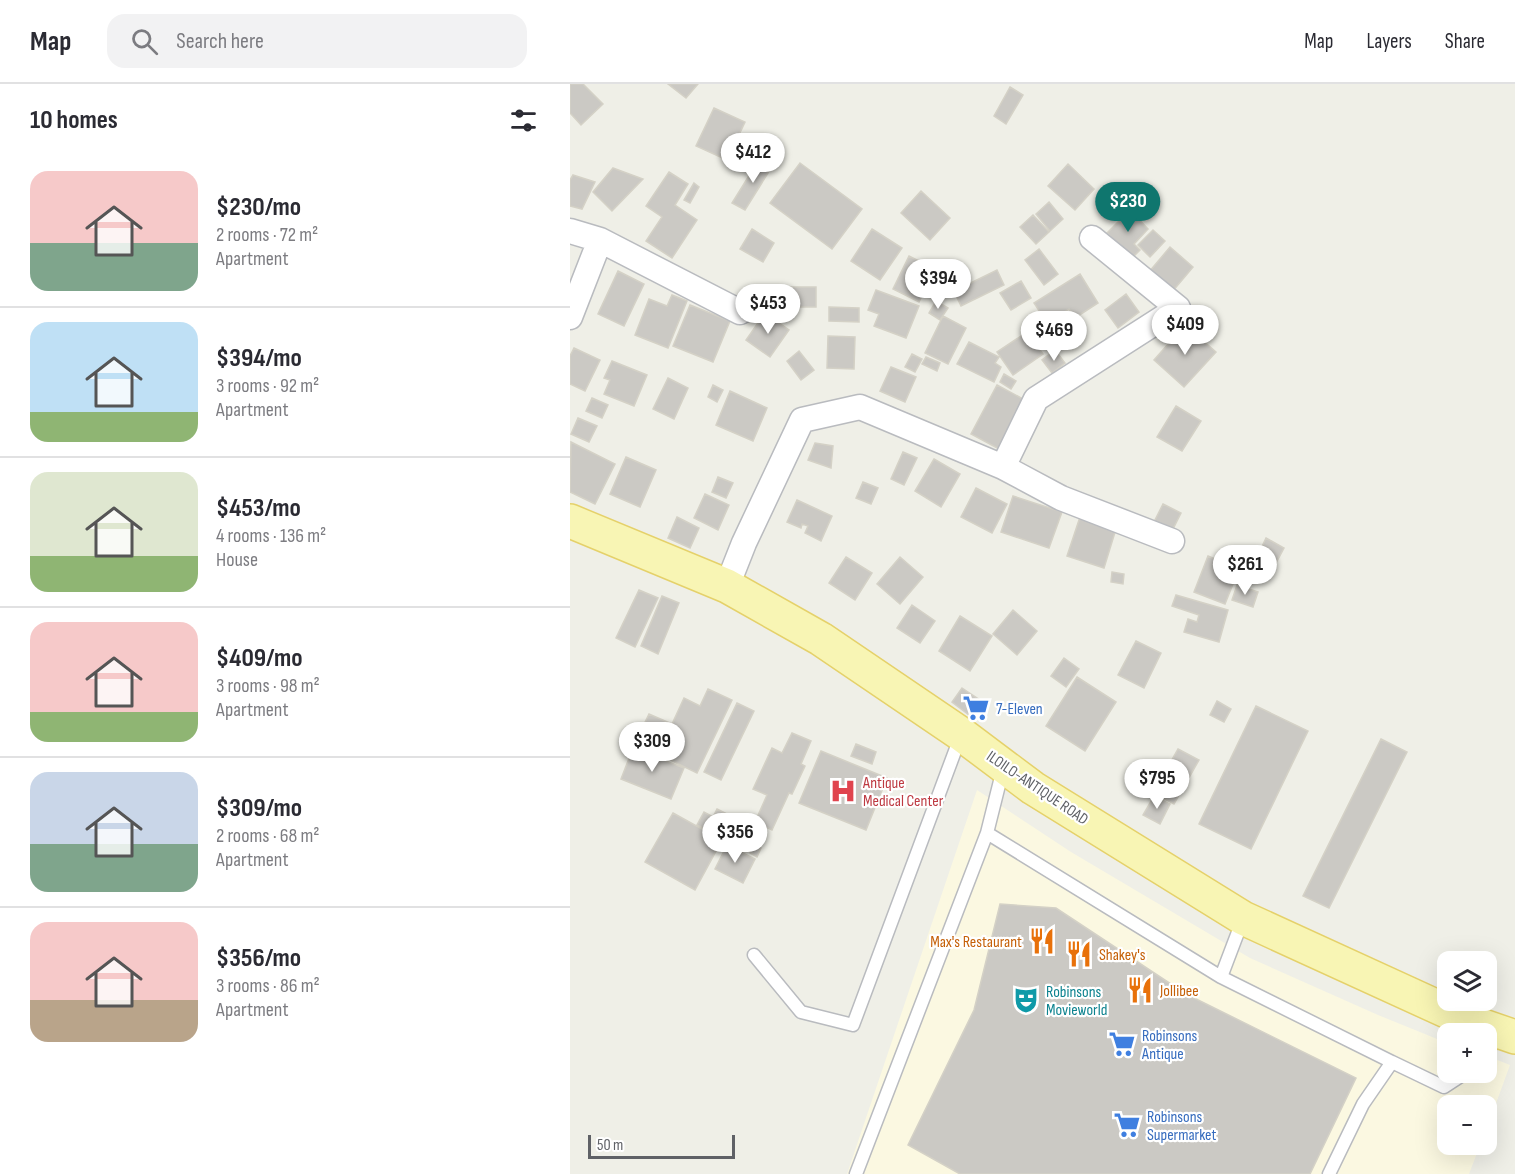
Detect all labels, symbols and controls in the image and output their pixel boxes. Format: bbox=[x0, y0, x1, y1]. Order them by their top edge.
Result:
search box bbox=[107, 14, 527, 68]
text: Map bbox=[30, 25, 71, 58]
icon: search bbox=[128, 25, 161, 58]
text: Search here bbox=[176, 28, 264, 55]
text: Map bbox=[1304, 29, 1333, 54]
text: Layers bbox=[1366, 29, 1412, 54]
text: Share bbox=[1445, 29, 1485, 54]
icon: filters bbox=[507, 104, 540, 137]
text: 10 homes bbox=[30, 105, 118, 136]
pin: $412 bbox=[717, 133, 789, 184]
text: $412 bbox=[735, 140, 771, 164]
pin: $230 bbox=[1092, 182, 1164, 233]
text: $230 bbox=[1109, 189, 1147, 213]
text: $230/mo bbox=[216, 192, 301, 223]
icon: home bbox=[78, 195, 150, 267]
text: 2 rooms · 72 m² bbox=[216, 223, 318, 247]
text: Apartment bbox=[216, 247, 289, 271]
pin: $394 bbox=[902, 259, 974, 310]
text: $394 bbox=[919, 266, 957, 290]
pin: $453 bbox=[732, 284, 804, 335]
text: $453 bbox=[749, 291, 787, 315]
pin: $409 bbox=[1149, 305, 1221, 356]
pin: $469 bbox=[1018, 311, 1090, 362]
text: $409 bbox=[1166, 312, 1204, 336]
text: $469 bbox=[1035, 318, 1073, 342]
text: $394/mo bbox=[216, 343, 302, 374]
icon: home bbox=[78, 346, 150, 418]
text: 3 rooms · 92 m² bbox=[216, 374, 319, 398]
text: Apartment bbox=[216, 398, 289, 422]
text: $453/mo bbox=[216, 493, 301, 524]
icon: home bbox=[78, 496, 150, 568]
text: 4 rooms · 136 m² bbox=[216, 524, 326, 548]
pin: $261 bbox=[1209, 545, 1281, 596]
text: House bbox=[216, 548, 258, 572]
text: $261 bbox=[1227, 552, 1263, 576]
text: $409/mo bbox=[216, 643, 303, 674]
icon: home bbox=[78, 646, 150, 718]
text: 3 rooms · 98 m² bbox=[216, 674, 320, 698]
supermarket icon: 7-Eleven bbox=[961, 693, 991, 723]
text: Apartment bbox=[216, 698, 289, 722]
place label: 7-Eleven bbox=[996, 700, 1043, 719]
pin: $309 bbox=[616, 722, 688, 773]
text: $309 bbox=[633, 729, 671, 753]
street label: ILOILO-ANTIQUE ROAD bbox=[983, 747, 1092, 829]
pin: $795 bbox=[1121, 759, 1193, 810]
text: $795 bbox=[1138, 766, 1176, 790]
place label: Antique Medical Center bbox=[862, 774, 944, 811]
hospital icon: Antique Medical Center bbox=[828, 776, 858, 806]
text: $309/mo bbox=[216, 793, 302, 824]
icon: home bbox=[78, 796, 150, 868]
pin: $356 bbox=[699, 813, 771, 864]
text: $356 bbox=[716, 820, 754, 844]
text: 2 rooms · 68 m² bbox=[216, 824, 320, 848]
text: Apartment bbox=[216, 848, 289, 872]
restaurant icon: Max's Restaurant bbox=[1027, 926, 1057, 956]
place label: Max's Restaurant bbox=[930, 933, 1022, 952]
restaurant icon: Shakey's bbox=[1064, 939, 1094, 969]
text: $356/mo bbox=[216, 943, 301, 974]
icon: home bbox=[78, 946, 150, 1018]
place label: Shakey's bbox=[1099, 946, 1146, 965]
map controls bbox=[1437, 951, 1497, 1155]
button: layers bbox=[1437, 951, 1497, 1011]
text: 3 rooms · 86 m² bbox=[216, 974, 320, 998]
restaurant icon: Jollibee bbox=[1125, 975, 1155, 1005]
place label: Jollibee bbox=[1159, 982, 1199, 1001]
place label: Robinsons Movieworld bbox=[1046, 983, 1107, 1020]
theatre icon: Robinsons Movieworld bbox=[1011, 985, 1041, 1015]
text: Apartment bbox=[216, 998, 289, 1022]
button: + bbox=[1437, 1023, 1497, 1083]
place label: Robinsons Antique bbox=[1141, 1027, 1198, 1064]
supermarket icon: Robinsons Antique bbox=[1107, 1029, 1137, 1059]
button: − bbox=[1437, 1095, 1497, 1155]
place label: Robinsons Supermarket bbox=[1147, 1108, 1216, 1145]
supermarket icon: Robinsons Supermarket bbox=[1112, 1110, 1142, 1140]
scale bar bbox=[588, 1132, 735, 1160]
text: 50 m bbox=[597, 1136, 623, 1155]

